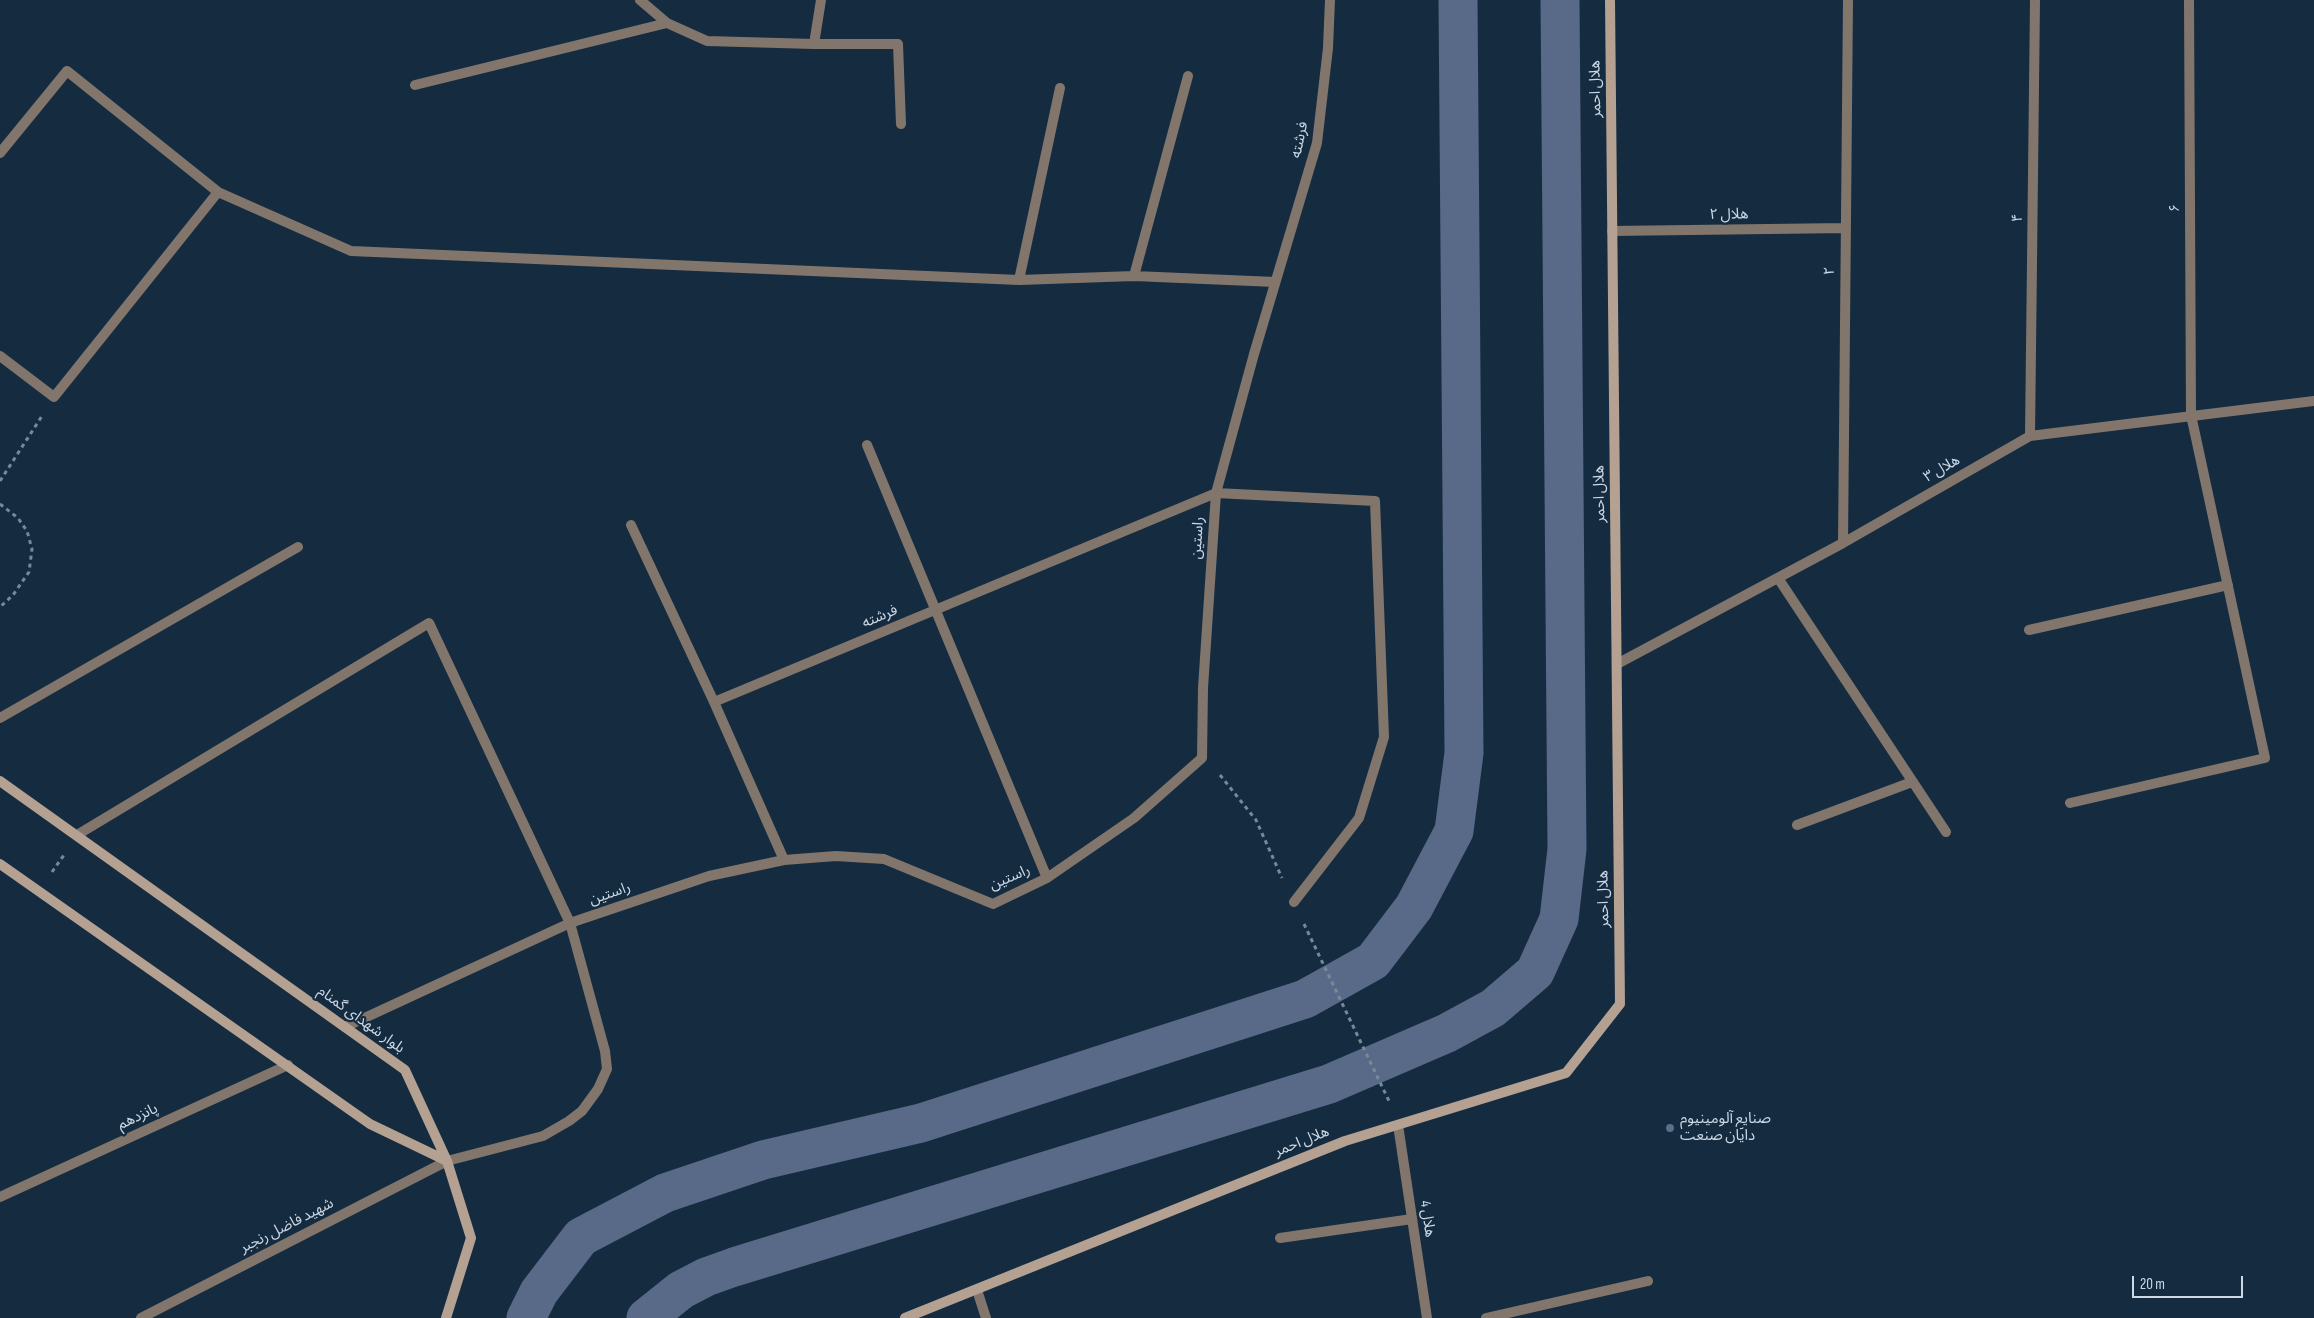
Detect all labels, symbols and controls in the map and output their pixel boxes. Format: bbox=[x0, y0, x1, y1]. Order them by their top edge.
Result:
street label: هلال احمر bbox=[1587, 60, 1605, 118]
street label: فرشته bbox=[1287, 120, 1313, 160]
street label: ۶ bbox=[2166, 204, 2184, 212]
street label: هلال ۲ bbox=[1709, 206, 1749, 224]
street label: ۴ bbox=[2009, 214, 2027, 222]
street label: ۲ bbox=[1821, 267, 1839, 275]
street label: هلال ۳ bbox=[1921, 451, 1963, 487]
street label: هلال احمر bbox=[1591, 465, 1609, 523]
street label: راستین bbox=[1188, 516, 1208, 560]
street label: فرشته bbox=[860, 602, 900, 632]
street label: راستین bbox=[987, 861, 1033, 895]
street label: هلال احمر bbox=[1595, 870, 1613, 928]
street label: راستین bbox=[587, 879, 633, 909]
street label: بلوار شهدای گمنام bbox=[314, 982, 408, 1058]
street label: پانزدهم bbox=[115, 1100, 161, 1134]
place label: صنايع آلومینیوم دایان صنعت bbox=[1680, 1110, 1771, 1145]
marker: صنايع آلومینیوم دایان صنعت bbox=[1664, 1122, 1676, 1134]
street label: هلال احمر bbox=[1272, 1123, 1332, 1161]
street label: شهید فاضل رنجبر bbox=[237, 1195, 337, 1257]
street label: هلال 4 bbox=[1416, 1200, 1438, 1238]
scale bar bbox=[2134, 1266, 2245, 1298]
text: 20 m bbox=[2140, 1275, 2165, 1294]

